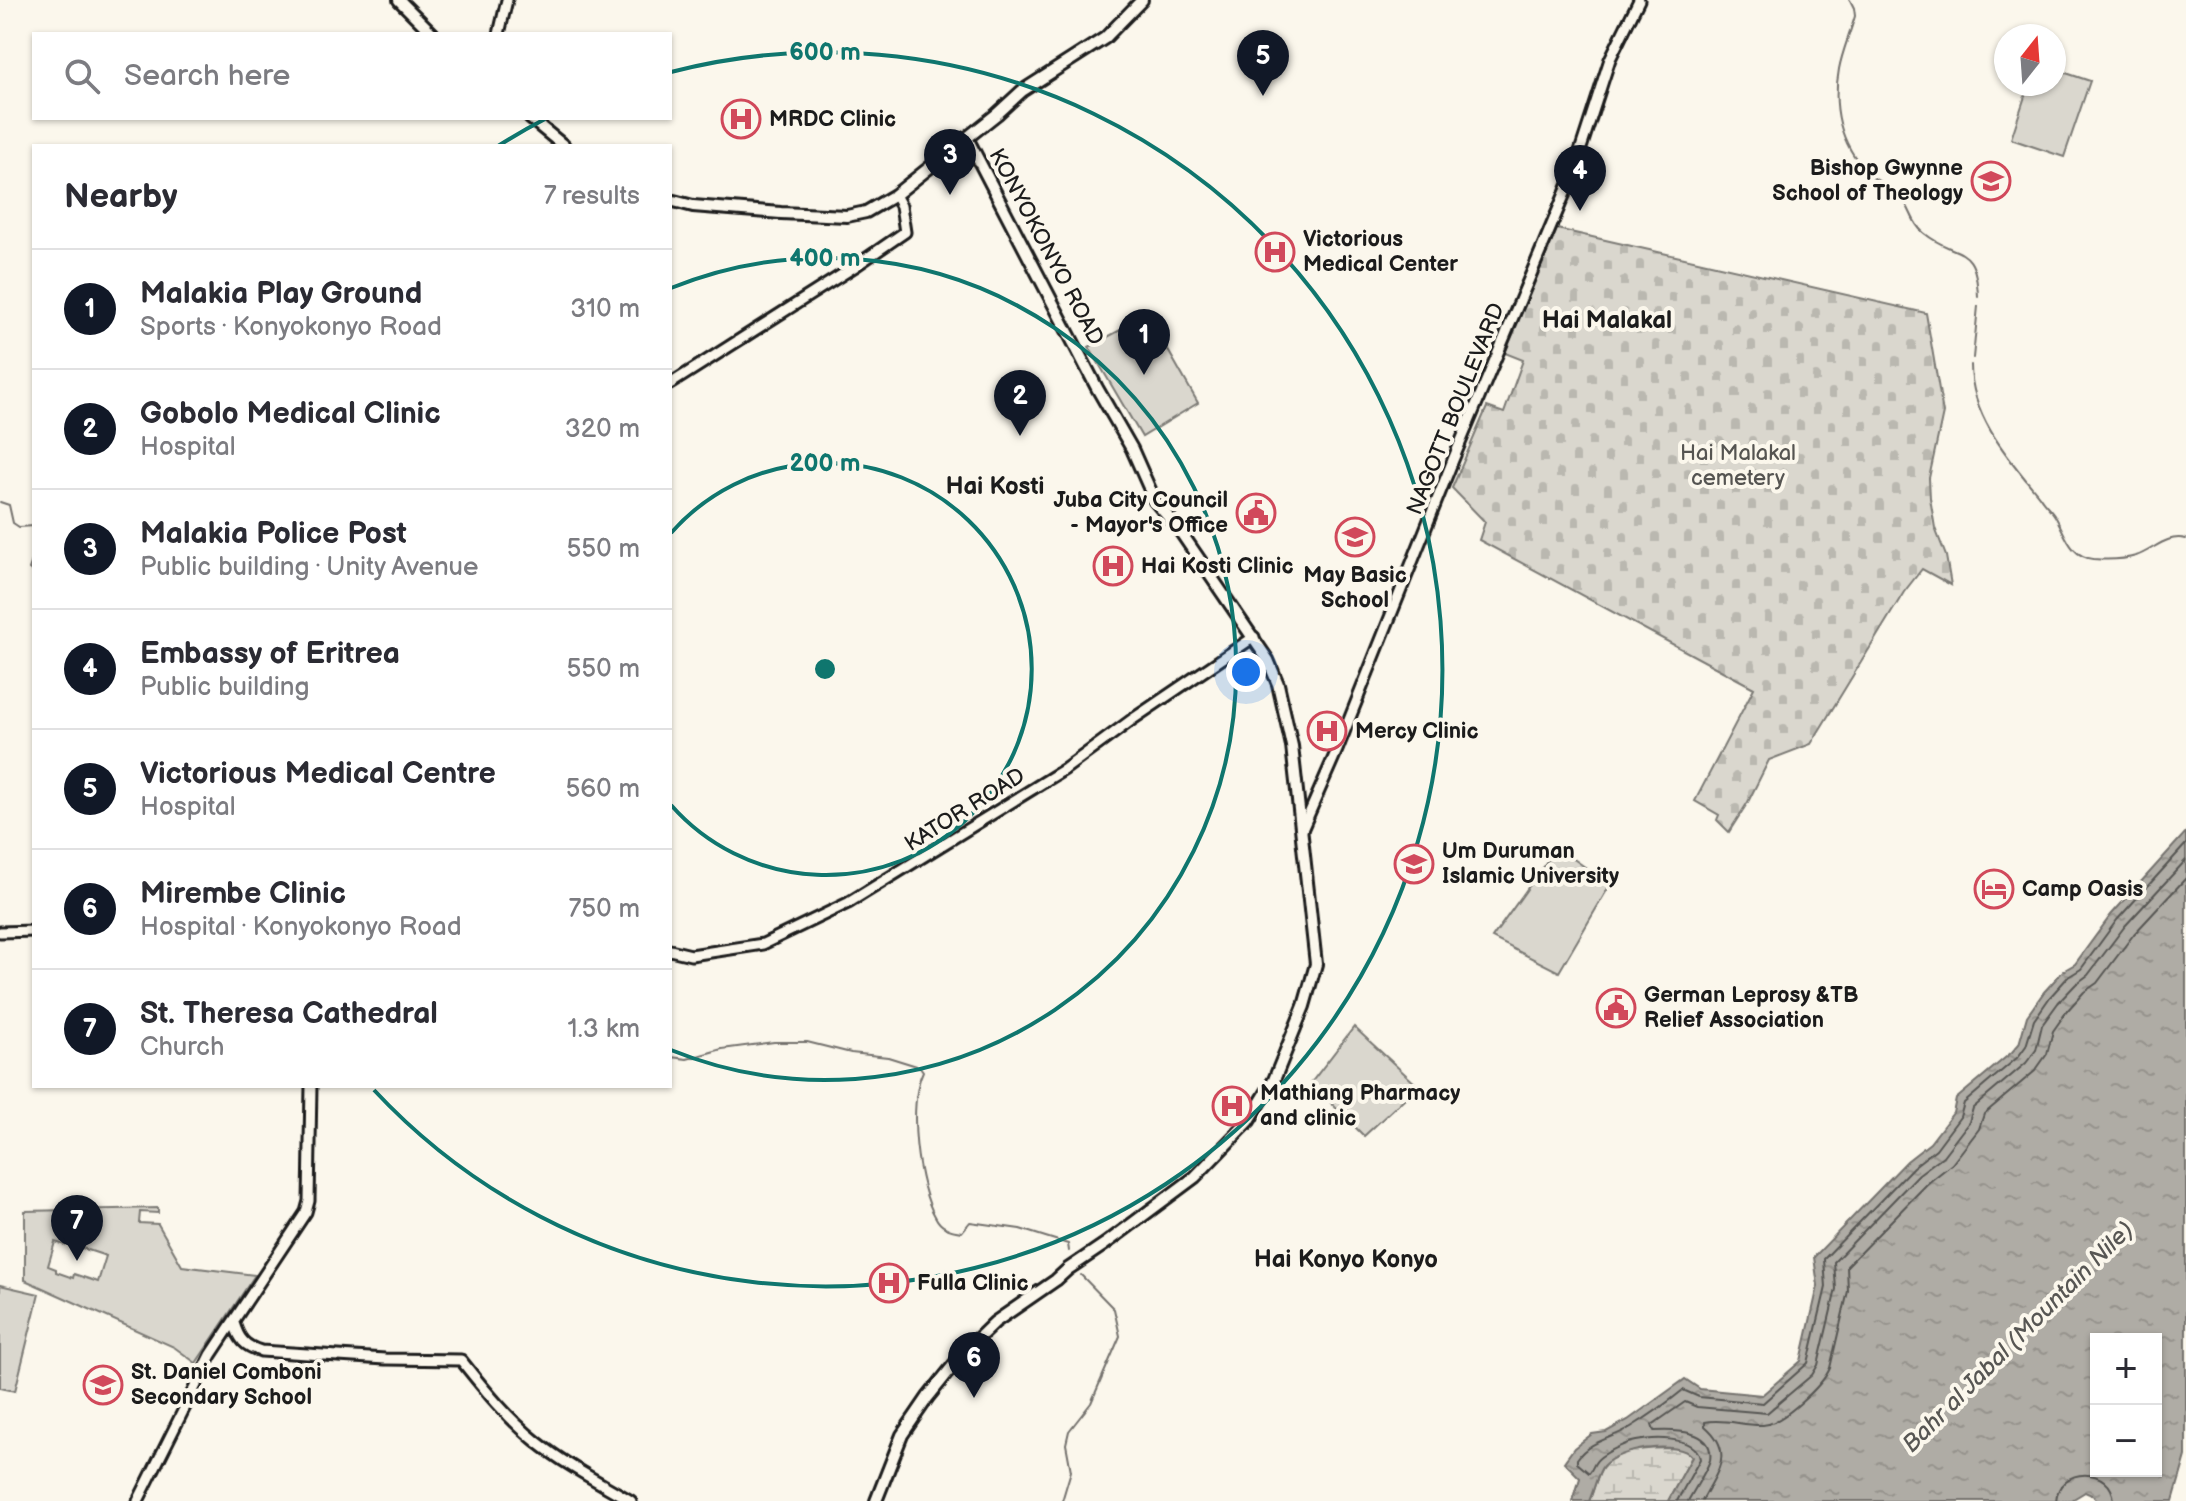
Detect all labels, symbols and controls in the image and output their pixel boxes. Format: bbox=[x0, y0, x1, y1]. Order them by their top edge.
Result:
north arrow bbox=[1994, 24, 2066, 96]
pin: 5 bbox=[1237, 30, 1289, 96]
search box bbox=[32, 32, 672, 120]
text: 600 m bbox=[789, 38, 861, 67]
icon: search bbox=[60, 54, 104, 98]
text: Search here bbox=[124, 58, 290, 94]
hospital icon: MRDC Clinic bbox=[720, 98, 762, 140]
place label: MRDC Clinic bbox=[769, 106, 896, 133]
pin: 3 bbox=[924, 129, 976, 195]
street label: KONYOKONYO ROAD bbox=[983, 144, 1109, 350]
pin: 4 bbox=[1554, 145, 1606, 211]
place label: Bishop Gwynne School of Theology bbox=[1772, 155, 1963, 207]
school or university icon: Bishop Gwynne School of Theology bbox=[1970, 160, 2012, 202]
text: Nearby bbox=[64, 176, 178, 217]
text: 7 results bbox=[544, 181, 640, 212]
place label: Victorious Medical Center bbox=[1303, 226, 1458, 278]
hospital icon: Victorious Medical Center bbox=[1254, 231, 1296, 273]
text: 400 m bbox=[790, 244, 861, 273]
text: Malakia Play Ground bbox=[140, 276, 422, 312]
text: 1 bbox=[85, 294, 95, 325]
text: 310 m bbox=[570, 294, 640, 325]
street label: NAGOTT BOULEVARD bbox=[1401, 299, 1511, 519]
district label: Hai Malakal bbox=[1542, 306, 1672, 335]
pin: 1 bbox=[1118, 309, 1170, 375]
text: Sports · Konyokonyo Road bbox=[140, 312, 442, 343]
pin: 2 bbox=[994, 370, 1046, 436]
text: Gobolo Medical Clinic bbox=[140, 396, 441, 432]
text: 2 bbox=[82, 414, 98, 445]
text: 320 m bbox=[565, 414, 640, 445]
text: Hospital bbox=[140, 432, 236, 463]
park label: Hai Malakal cemetery bbox=[1680, 440, 1796, 492]
text: 200 m bbox=[790, 449, 860, 478]
district label: Hai Kosti bbox=[946, 472, 1044, 501]
place label: Juba City Council - Mayor's Office bbox=[1053, 487, 1228, 539]
public building icon: Juba City Council - Mayor's Office bbox=[1235, 492, 1277, 534]
text: Malakia Police Post bbox=[140, 516, 407, 552]
school or university icon: May Basic School bbox=[1334, 516, 1376, 558]
text: 3 bbox=[82, 534, 98, 565]
text: 550 m bbox=[566, 534, 640, 565]
hospital icon: Hai Kosti Clinic bbox=[1092, 545, 1134, 587]
text: Public building · Unity Avenue bbox=[140, 552, 478, 583]
place label: Hai Kosti Clinic bbox=[1141, 553, 1294, 580]
place label: May Basic School bbox=[1303, 562, 1407, 614]
text: Embassy of Eritrea bbox=[140, 636, 400, 672]
your location bbox=[1226, 652, 1266, 692]
text: 4 bbox=[82, 654, 98, 685]
text: 550 m bbox=[566, 654, 640, 685]
centre of rings bbox=[811, 655, 839, 683]
text: Public building bbox=[140, 672, 309, 703]
hospital icon: Mercy Clinic bbox=[1306, 710, 1348, 752]
place label: Mercy Clinic bbox=[1355, 718, 1479, 745]
text: Victorious Medical Centre bbox=[140, 756, 496, 792]
street label: KATOR ROAD bbox=[900, 762, 1030, 858]
text: 5 bbox=[82, 774, 98, 805]
text: 560 m bbox=[565, 774, 640, 805]
text: Hospital bbox=[140, 792, 236, 823]
place label: Um Duruman Islamic University bbox=[1442, 838, 1619, 890]
school or university icon: Um Duruman Islamic University bbox=[1393, 843, 1435, 885]
hotel icon: Camp Oasis bbox=[1973, 868, 2015, 910]
text: Mirembe Clinic bbox=[140, 876, 346, 912]
place label: Camp Oasis bbox=[2022, 876, 2144, 903]
text: 6 bbox=[82, 894, 98, 925]
text: 750 m bbox=[569, 894, 640, 925]
text: Hospital · Konyokonyo Road bbox=[140, 912, 462, 943]
place label: German Leprosy &TB Relief Association bbox=[1644, 982, 1858, 1034]
public building icon: German Leprosy &TB Relief Association bbox=[1595, 987, 1637, 1029]
text: St. Theresa Cathedral bbox=[140, 996, 438, 1032]
text: 7 bbox=[83, 1014, 97, 1045]
text: 1.3 km bbox=[568, 1014, 640, 1045]
text: Church bbox=[140, 1032, 224, 1063]
place label: Mathiang Pharmacy and clinic bbox=[1260, 1080, 1460, 1132]
hospital icon: Mathiang Pharmacy and clinic bbox=[1211, 1085, 1253, 1127]
pin: 7 bbox=[51, 1195, 103, 1261]
water label: Bahr al Jabal (Mountain Nile) bbox=[1896, 1215, 2140, 1459]
district label: Hai Konyo Konyo bbox=[1254, 1245, 1438, 1274]
hospital icon: Fulla Clinic bbox=[868, 1262, 910, 1304]
place label: Fulla Clinic bbox=[917, 1270, 1028, 1297]
pin: 6 bbox=[948, 1332, 1000, 1398]
map controls bbox=[2090, 1333, 2162, 1477]
button: + bbox=[2090, 1333, 2162, 1405]
place label: St. Daniel Comboni Secondary School bbox=[131, 1359, 322, 1411]
school or university icon: St. Daniel Comboni Secondary School bbox=[82, 1364, 124, 1406]
button: − bbox=[2090, 1405, 2162, 1477]

